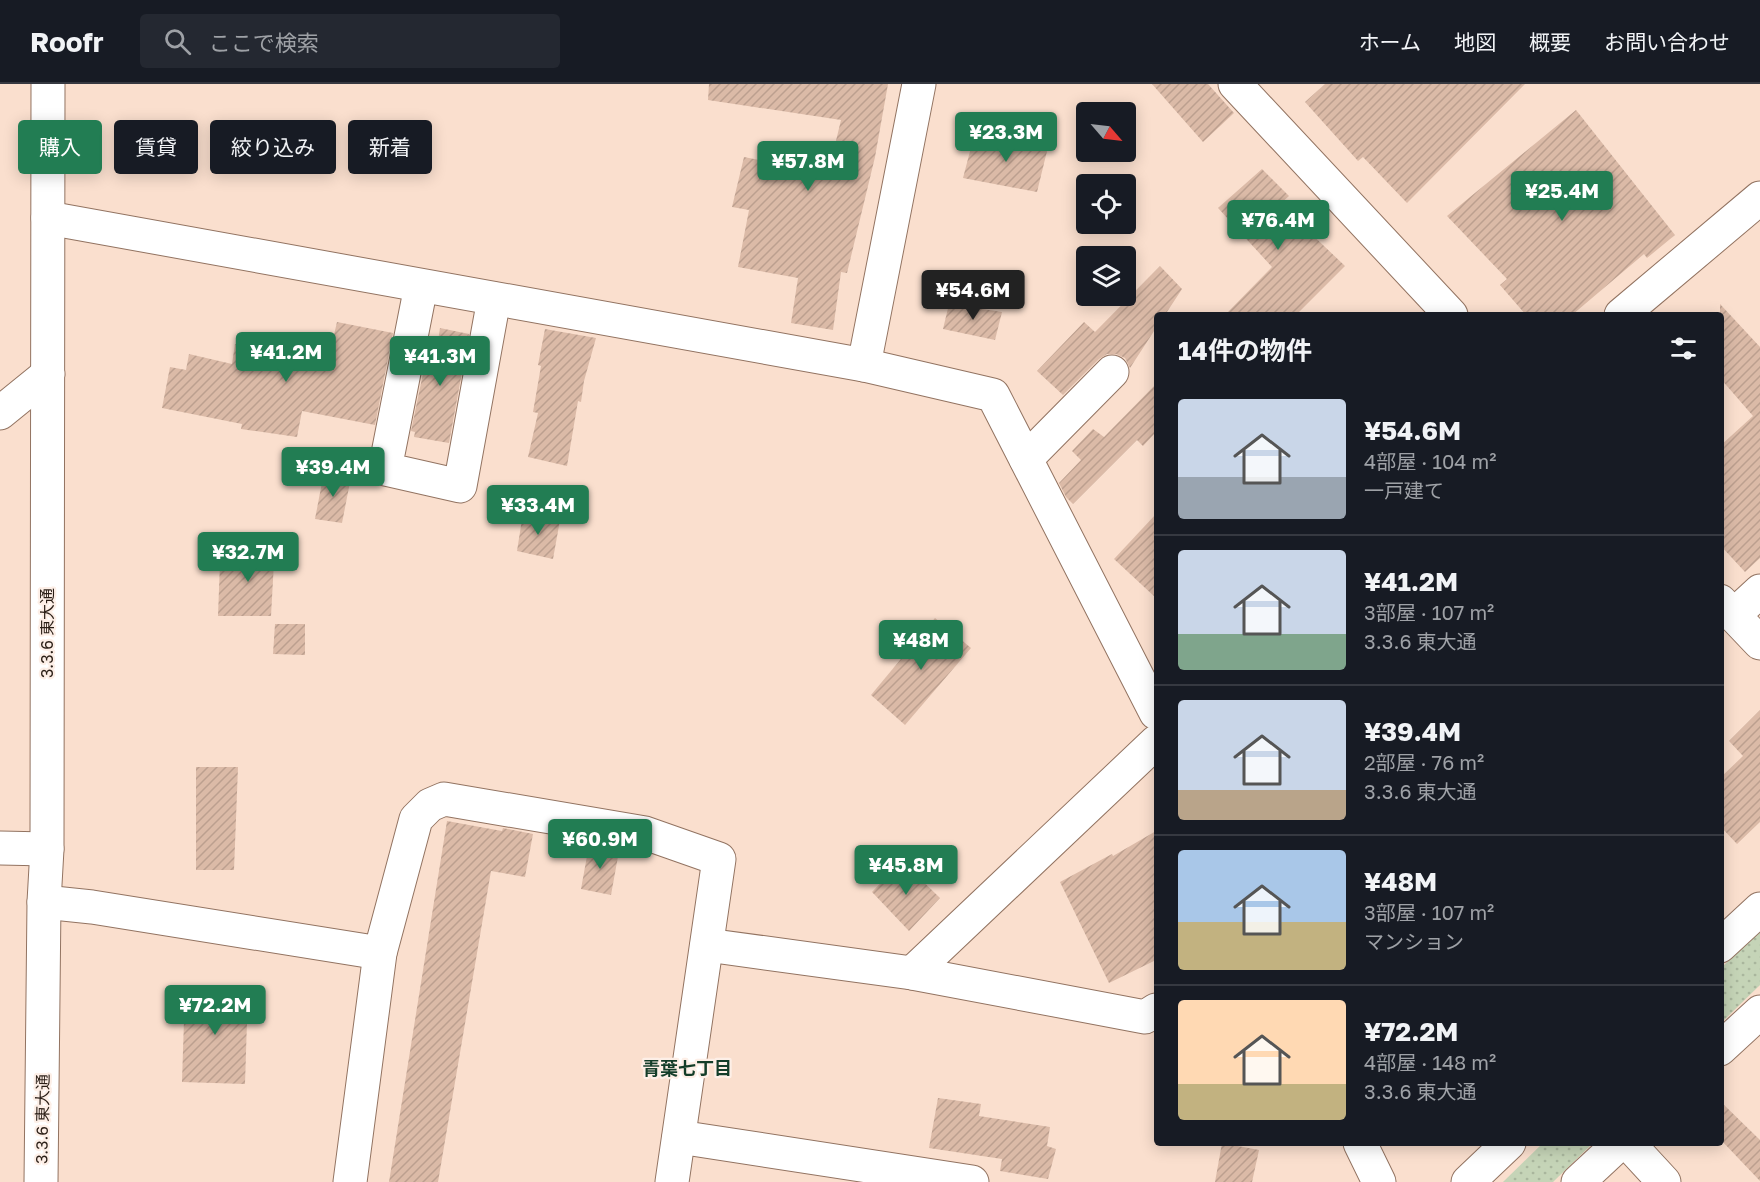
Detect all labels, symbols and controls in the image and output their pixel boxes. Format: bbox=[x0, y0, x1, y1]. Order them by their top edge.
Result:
search box bbox=[140, 14, 560, 68]
text: Roofr bbox=[30, 25, 104, 58]
icon: search bbox=[161, 25, 194, 58]
text: ここで検索 bbox=[209, 29, 319, 56]
text: ホーム bbox=[1359, 29, 1421, 55]
text: 地図 bbox=[1454, 29, 1496, 55]
text: 概要 bbox=[1529, 29, 1571, 55]
text: お問い合わせ bbox=[1604, 29, 1730, 55]
north arrow bbox=[1076, 102, 1136, 162]
map controls bbox=[1076, 102, 1136, 306]
pin: ¥23.3M bbox=[957, 112, 1055, 163]
text: ¥23.3M bbox=[969, 119, 1043, 143]
chip: 購入 bbox=[18, 120, 102, 174]
chip: 賃貸 bbox=[114, 120, 198, 174]
chip: 絞り込み bbox=[210, 120, 336, 174]
chip: 新着 bbox=[348, 120, 432, 174]
pin: ¥57.8M bbox=[759, 141, 857, 192]
text: ¥57.8M bbox=[771, 148, 845, 172]
pin: ¥25.4M bbox=[1513, 171, 1611, 222]
button: locate bbox=[1076, 174, 1136, 234]
text: ¥25.4M bbox=[1525, 178, 1599, 202]
pin: ¥76.4M bbox=[1229, 200, 1327, 251]
text: ¥76.4M bbox=[1241, 207, 1315, 231]
button: layers bbox=[1076, 246, 1136, 306]
pin: ¥54.6M bbox=[924, 270, 1022, 321]
text: ¥54.6M bbox=[936, 277, 1010, 301]
pin: ¥41.2M bbox=[237, 332, 335, 383]
icon: filters bbox=[1667, 332, 1700, 365]
text: 14件の物件 bbox=[1178, 335, 1312, 366]
pin: ¥41.3M bbox=[391, 336, 489, 387]
text: ¥41.2M bbox=[250, 339, 322, 363]
text: ¥41.3M bbox=[404, 343, 476, 367]
text: ¥54.6M bbox=[1364, 415, 1461, 446]
icon: home bbox=[1226, 423, 1298, 495]
pin: ¥39.4M bbox=[284, 447, 382, 498]
text: 4部屋 · 104 m² bbox=[1364, 449, 1496, 473]
text: ¥39.4M bbox=[296, 454, 370, 478]
text: 一戸建て bbox=[1364, 478, 1444, 502]
pin: ¥33.4M bbox=[489, 485, 587, 536]
text: ¥33.4M bbox=[501, 492, 575, 516]
pin: ¥32.7M bbox=[199, 532, 297, 583]
text: ¥32.7M bbox=[212, 539, 284, 563]
text: ¥41.2M bbox=[1364, 566, 1458, 597]
icon: home bbox=[1226, 574, 1298, 646]
street label: 3.3.6 東大通 bbox=[37, 588, 57, 678]
text: 3部屋 · 107 m² bbox=[1364, 600, 1494, 624]
pin: ¥48M bbox=[885, 620, 957, 671]
text: ¥48M bbox=[893, 627, 949, 651]
text: 3.3.6 東大通 bbox=[1364, 629, 1477, 653]
text: ¥39.4M bbox=[1364, 716, 1461, 747]
icon: home bbox=[1226, 724, 1298, 796]
text: 2部屋 · 76 m² bbox=[1364, 750, 1484, 774]
text: 3.3.6 東大通 bbox=[1364, 779, 1477, 803]
pin: ¥60.9M bbox=[551, 819, 649, 870]
text: ¥60.9M bbox=[562, 826, 638, 850]
pin: ¥45.8M bbox=[857, 845, 955, 896]
text: ¥45.8M bbox=[869, 852, 943, 876]
text: ¥48M bbox=[1364, 866, 1437, 897]
icon: home bbox=[1226, 874, 1298, 946]
text: 3部屋 · 107 m² bbox=[1364, 900, 1494, 924]
text: マンション bbox=[1364, 929, 1464, 953]
pin: ¥72.2M bbox=[166, 985, 264, 1036]
text: ¥72.2M bbox=[179, 992, 251, 1016]
text: ¥72.2M bbox=[1364, 1016, 1459, 1047]
icon: home bbox=[1226, 1024, 1298, 1096]
text: 4部屋 · 148 m² bbox=[1364, 1050, 1496, 1074]
district label: 青葉七丁目 bbox=[642, 1057, 732, 1079]
street label: 3.3.6 東大通 bbox=[31, 1074, 53, 1164]
text: 3.3.6 東大通 bbox=[1364, 1079, 1477, 1103]

